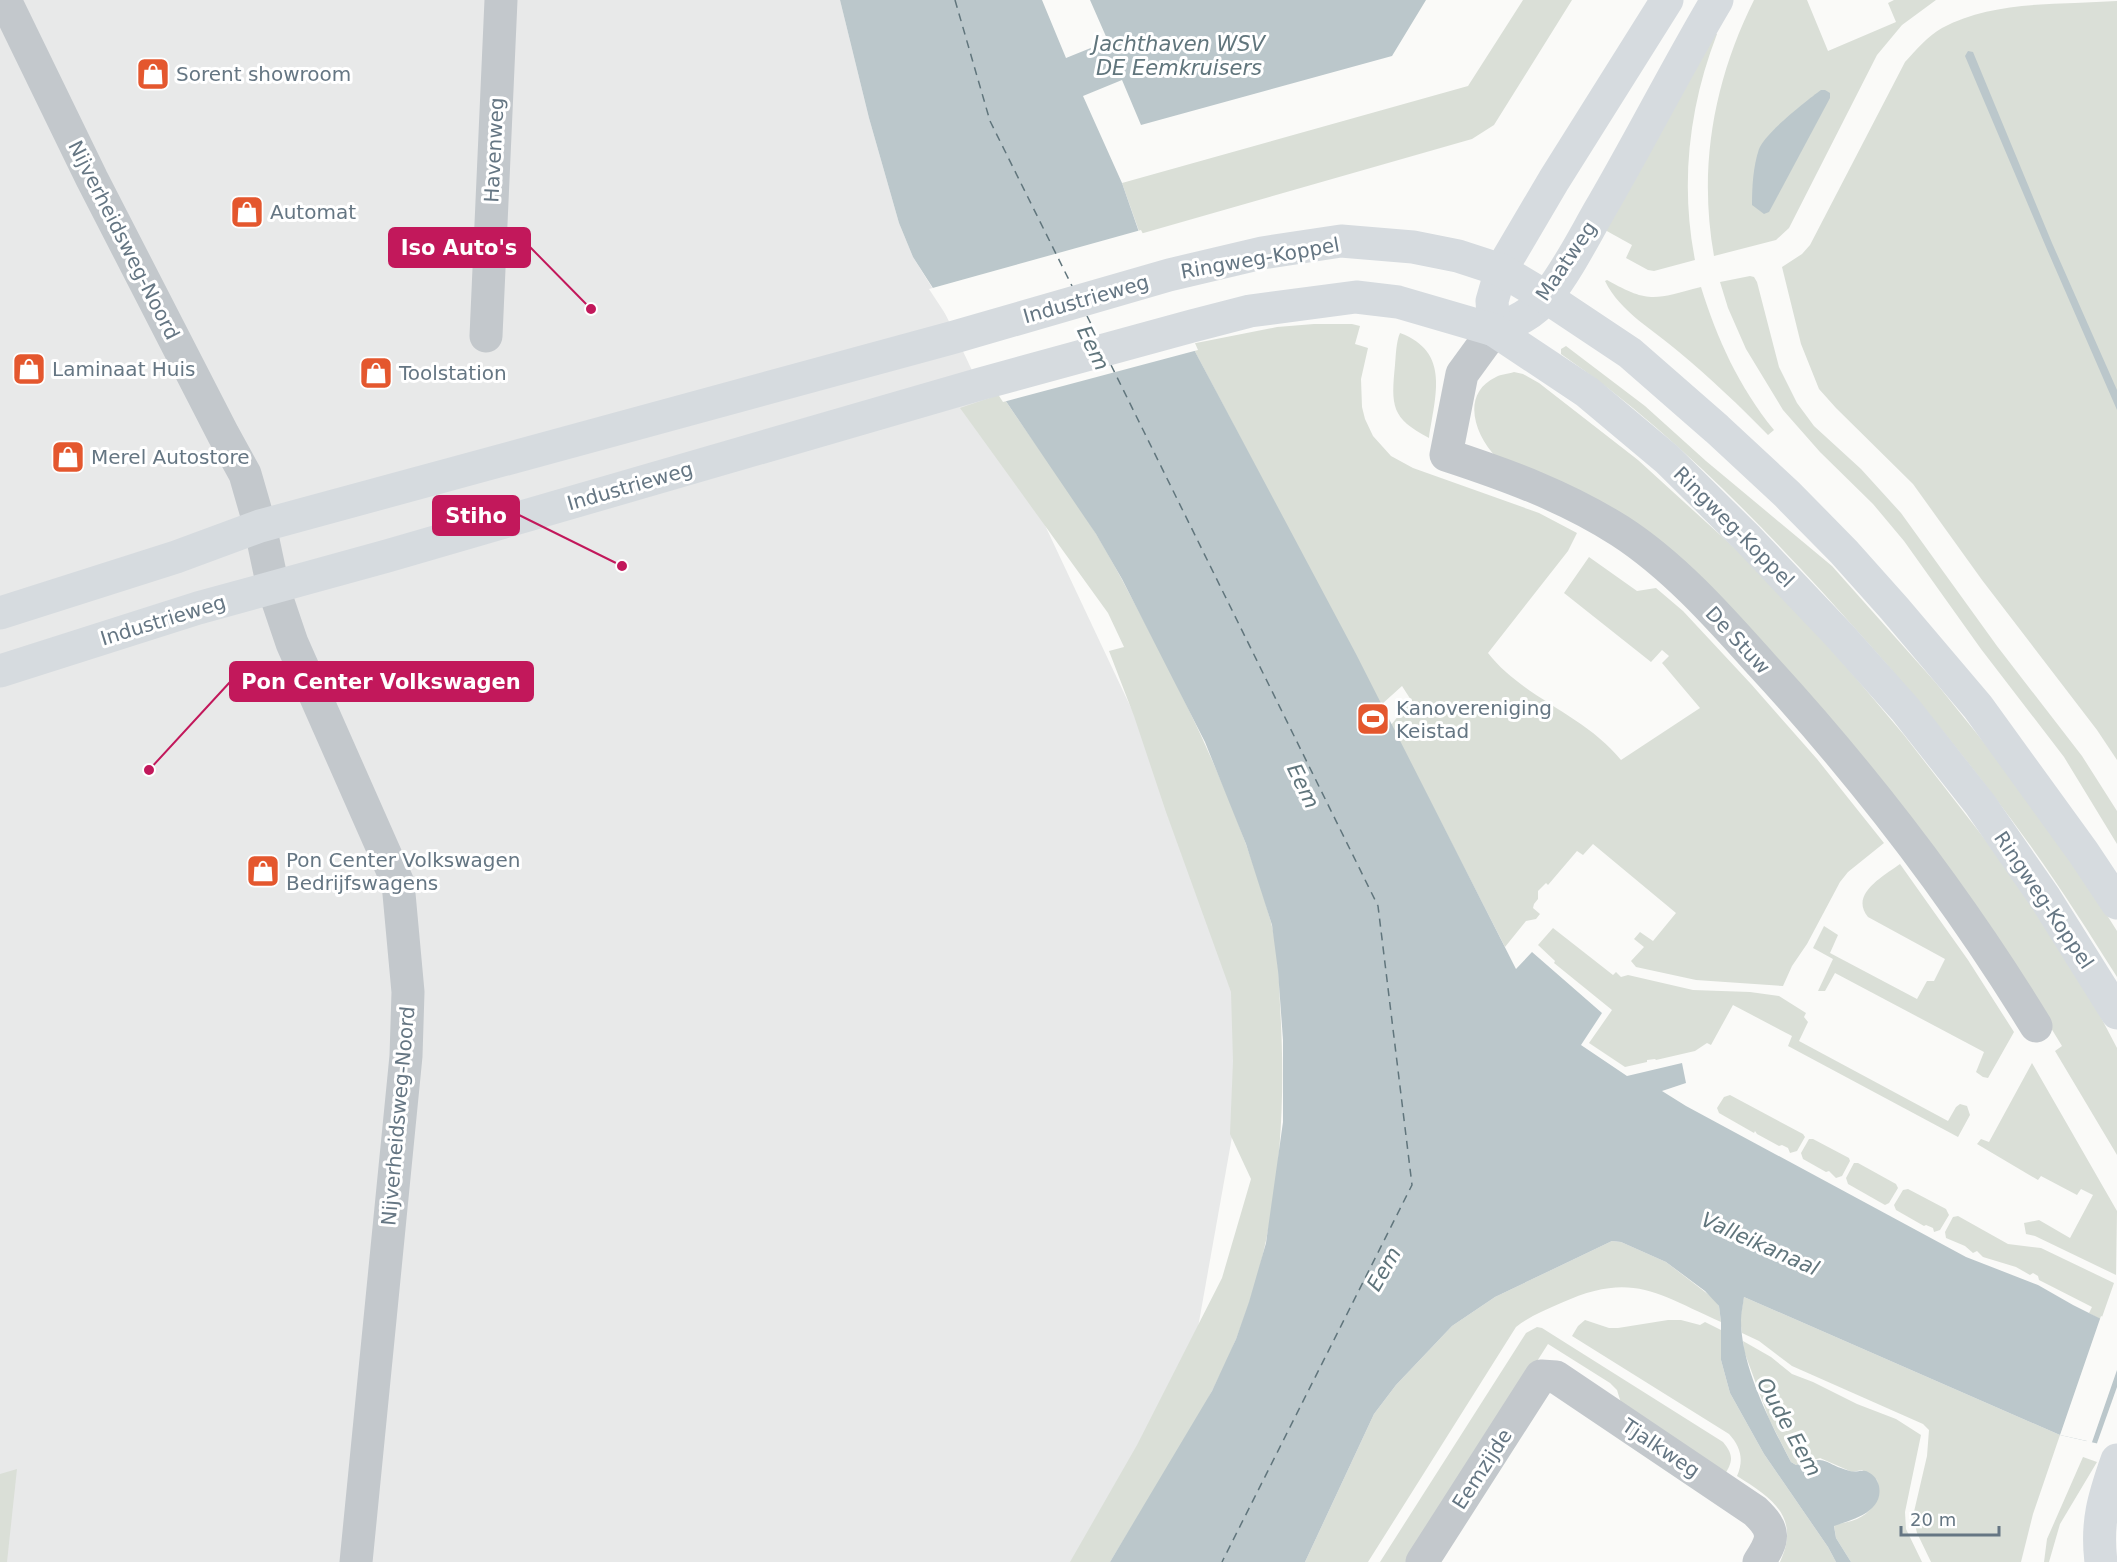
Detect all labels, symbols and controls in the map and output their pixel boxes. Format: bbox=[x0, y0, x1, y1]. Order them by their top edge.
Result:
water label: Jachthaven WSV DE Eemkruisers bbox=[1089, 32, 1267, 80]
shop icon: Sorent showroom bbox=[135, 56, 171, 92]
place label: Sorent showroom bbox=[176, 62, 351, 86]
street label: Havenweg bbox=[479, 97, 509, 203]
street label: Nijverheidsweg-Noord bbox=[63, 136, 185, 344]
shop icon: Automat bbox=[229, 194, 265, 230]
place label: Automat bbox=[270, 200, 356, 224]
street label: Maatweg bbox=[1531, 217, 1601, 305]
callout: Iso Auto's bbox=[389, 228, 530, 267]
street label: Ringweg-Koppel bbox=[1179, 232, 1341, 284]
text: Iso Auto's bbox=[401, 236, 517, 260]
street label: Industrieweg bbox=[1020, 270, 1152, 328]
water label: Eem bbox=[1072, 322, 1114, 374]
shop icon: Laminaat Huis bbox=[11, 351, 47, 387]
shop icon: Toolstation bbox=[358, 355, 394, 391]
place label: Laminaat Huis bbox=[52, 357, 196, 381]
place label: Toolstation bbox=[398, 361, 507, 385]
shop icon: Merel Autostore bbox=[50, 439, 86, 475]
place label: Merel Autostore bbox=[91, 445, 250, 469]
street label: Industrieweg bbox=[564, 457, 696, 515]
street label: Ringweg-Koppel bbox=[1669, 462, 1799, 592]
callout: Stiho bbox=[433, 496, 519, 535]
text: Stiho bbox=[445, 504, 507, 528]
street label: Industrieweg bbox=[97, 590, 229, 650]
street label: De Stuw bbox=[1701, 601, 1775, 679]
callout: Pon Center Volkswagen bbox=[230, 662, 533, 701]
text: Pon Center Volkswagen bbox=[241, 670, 521, 694]
place label: Kanovereniging Keistad bbox=[1396, 696, 1552, 743]
sports icon: Kanovereniging Keistad bbox=[1355, 701, 1391, 737]
water label: Eem bbox=[1282, 760, 1324, 812]
street label: Ringweg-Koppel bbox=[1989, 827, 2099, 973]
place label: Pon Center Volkswagen Bedrijfswagens bbox=[286, 848, 521, 895]
shop icon: Pon Center Volkswagen Bedrijfswagens bbox=[245, 853, 281, 889]
street label: Nijverheidsweg-Noord bbox=[376, 1005, 420, 1227]
water label: Valleikanaal bbox=[1697, 1207, 1823, 1281]
water label: Eem bbox=[1362, 1243, 1406, 1295]
water label: Oude Eem bbox=[1752, 1373, 1826, 1481]
street label: Tjalkweg bbox=[1617, 1413, 1704, 1483]
street label: Eemzijde bbox=[1447, 1424, 1517, 1514]
scale bar bbox=[1901, 1499, 1998, 1537]
text: 20 m bbox=[1910, 1509, 1956, 1530]

